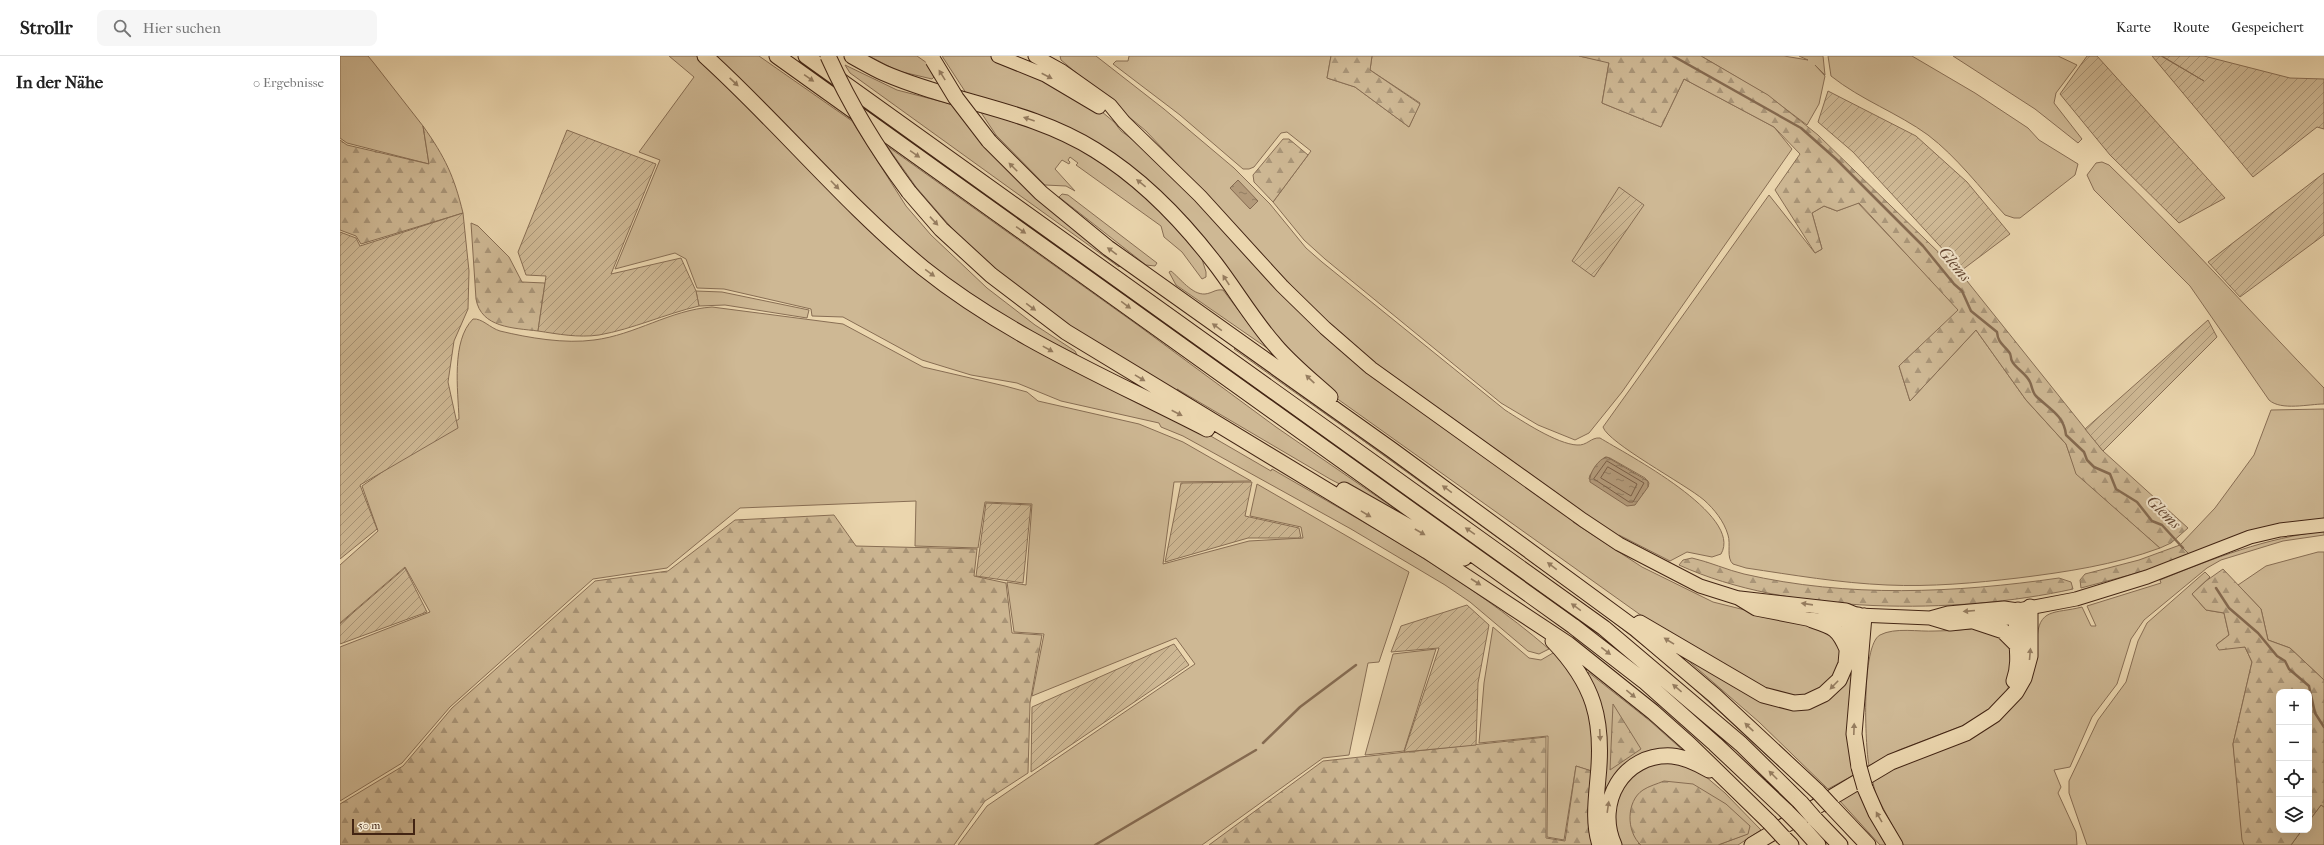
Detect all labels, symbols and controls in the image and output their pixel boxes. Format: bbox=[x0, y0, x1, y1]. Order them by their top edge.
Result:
search box bbox=[97, 10, 377, 46]
text: Strollr bbox=[20, 17, 73, 39]
icon: search bbox=[111, 17, 133, 39]
text: Hier suchen bbox=[143, 19, 221, 37]
text: Karte bbox=[2116, 19, 2151, 36]
text: Route bbox=[2173, 19, 2210, 36]
text: Gespeichert bbox=[2232, 19, 2304, 36]
one-way arrow bbox=[939, 70, 946, 81]
text: In der Nähe bbox=[16, 72, 103, 92]
one-way arrow bbox=[1041, 73, 1053, 79]
one-way arrow bbox=[804, 74, 814, 82]
text: 0 Ergebnisse bbox=[253, 75, 324, 90]
one-way arrow bbox=[729, 77, 739, 87]
one-way arrow bbox=[1022, 115, 1034, 121]
one-way arrow bbox=[910, 150, 920, 158]
one-way arrow bbox=[1008, 162, 1018, 172]
one-way arrow bbox=[1135, 179, 1146, 187]
one-way arrow bbox=[830, 180, 840, 190]
one-way arrow bbox=[929, 216, 939, 226]
one-way arrow bbox=[1015, 226, 1026, 234]
water label: Glems bbox=[1935, 243, 1976, 286]
one-way arrow bbox=[1106, 247, 1117, 255]
one-way arrow bbox=[925, 269, 935, 277]
one-way arrow bbox=[1222, 275, 1230, 285]
one-way arrow bbox=[1121, 301, 1132, 309]
one-way arrow bbox=[1026, 303, 1036, 311]
one-way arrow bbox=[1212, 323, 1222, 331]
one-way arrow bbox=[1043, 346, 1054, 353]
one-way arrow bbox=[1135, 374, 1145, 382]
one-way arrow bbox=[1305, 374, 1315, 384]
one-way arrow bbox=[1171, 410, 1183, 417]
one-way arrow bbox=[1441, 485, 1452, 493]
water label: Glems bbox=[2143, 491, 2186, 533]
one-way arrow bbox=[1360, 511, 1372, 518]
one-way arrow bbox=[1465, 527, 1475, 535]
one-way arrow bbox=[1414, 528, 1426, 535]
one-way arrow bbox=[1546, 562, 1557, 570]
one-way arrow bbox=[1470, 579, 1482, 586]
one-way arrow bbox=[1801, 601, 1813, 608]
one-way arrow bbox=[1570, 603, 1581, 611]
one-way arrow bbox=[1963, 607, 1975, 614]
one-way arrow bbox=[1663, 637, 1675, 644]
one-way arrow bbox=[1600, 647, 1611, 655]
one-way arrow bbox=[2026, 648, 2033, 661]
one-way arrow bbox=[1829, 680, 1839, 690]
one-way arrow bbox=[1672, 683, 1683, 692]
map controls bbox=[2276, 689, 2312, 833]
button: + bbox=[2276, 689, 2312, 725]
one-way arrow bbox=[1626, 690, 1637, 699]
one-way arrow bbox=[1744, 722, 1754, 732]
one-way arrow bbox=[1851, 723, 1858, 735]
button: − bbox=[2276, 725, 2312, 761]
one-way arrow bbox=[1596, 729, 1603, 741]
button: locate bbox=[2276, 761, 2312, 797]
one-way arrow bbox=[1768, 771, 1778, 780]
button: layers bbox=[2276, 797, 2312, 833]
one-way arrow bbox=[1605, 801, 1611, 813]
one-way arrow bbox=[1875, 811, 1882, 823]
scale bar bbox=[352, 817, 415, 836]
text: 50 m bbox=[358, 819, 380, 832]

